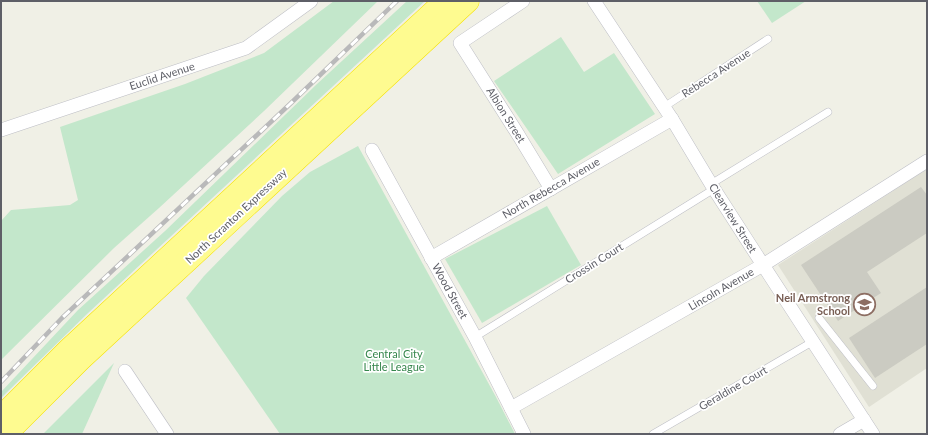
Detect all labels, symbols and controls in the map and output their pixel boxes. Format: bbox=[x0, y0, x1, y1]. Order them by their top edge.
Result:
street label: Rebecca Avenue bbox=[679, 46, 753, 100]
street label: Euclid Avenue bbox=[128, 59, 196, 92]
street label: Albion Street bbox=[484, 85, 529, 145]
street label: North Rebecca Avenue bbox=[500, 154, 602, 221]
street label: North Scranton Expressway bbox=[182, 165, 289, 266]
street label: Clearview Street bbox=[707, 181, 760, 255]
street label: Crossin Court bbox=[562, 240, 625, 286]
street label: Wood Street bbox=[430, 261, 471, 321]
street label: Lincoln Avenue bbox=[686, 264, 756, 313]
place label: Neil Armstrong School bbox=[776, 291, 850, 317]
school or university icon: Neil Armstrong School bbox=[852, 291, 878, 317]
park label: Central City Little League bbox=[363, 347, 425, 373]
street label: Geraldine Court bbox=[696, 363, 769, 412]

